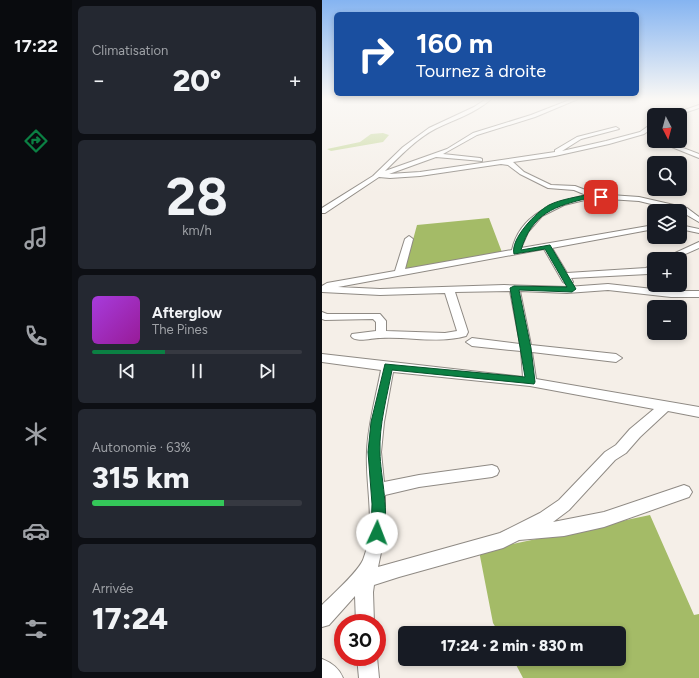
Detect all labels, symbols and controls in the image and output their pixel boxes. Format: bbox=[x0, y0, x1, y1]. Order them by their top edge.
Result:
text: 160 m bbox=[416, 26, 493, 60]
icon: right bbox=[350, 28, 402, 80]
text: 17:22 bbox=[14, 35, 58, 57]
text: Climatisation bbox=[92, 43, 168, 58]
text: Tournez à droite bbox=[416, 60, 546, 82]
text: 20° bbox=[173, 62, 221, 99]
text: − bbox=[92, 67, 106, 94]
text: + bbox=[288, 67, 302, 94]
north arrow bbox=[647, 108, 687, 148]
map controls bbox=[647, 108, 687, 340]
icon: directions bbox=[22, 127, 50, 155]
button: search bbox=[647, 156, 687, 196]
text: 28 bbox=[166, 166, 228, 228]
pin bbox=[584, 180, 618, 214]
icon: arrive bbox=[590, 186, 612, 208]
button: layers bbox=[647, 204, 687, 244]
text: km/h bbox=[182, 223, 212, 238]
icon: music bbox=[22, 224, 50, 252]
button: + bbox=[647, 252, 687, 292]
button: − bbox=[647, 300, 687, 340]
text: Afterglow bbox=[152, 304, 222, 322]
icon: phone bbox=[22, 322, 50, 350]
text: The Pines bbox=[152, 322, 208, 337]
icon: previous bbox=[116, 360, 138, 382]
icon: pause bbox=[186, 360, 208, 382]
icon: next bbox=[256, 360, 278, 382]
icon: climate bbox=[22, 420, 50, 448]
text: Autonomie · 63% bbox=[92, 440, 191, 455]
text: 315 km bbox=[92, 459, 189, 496]
position arrow bbox=[356, 512, 398, 554]
icon: car bbox=[22, 517, 50, 545]
text: Arrivée bbox=[92, 581, 133, 596]
text: 17:24 bbox=[92, 600, 168, 637]
speed limit sign: 30 bbox=[334, 614, 386, 666]
icon: filters bbox=[22, 615, 50, 643]
text: 17:24 · 2 min · 830 m bbox=[441, 637, 583, 655]

